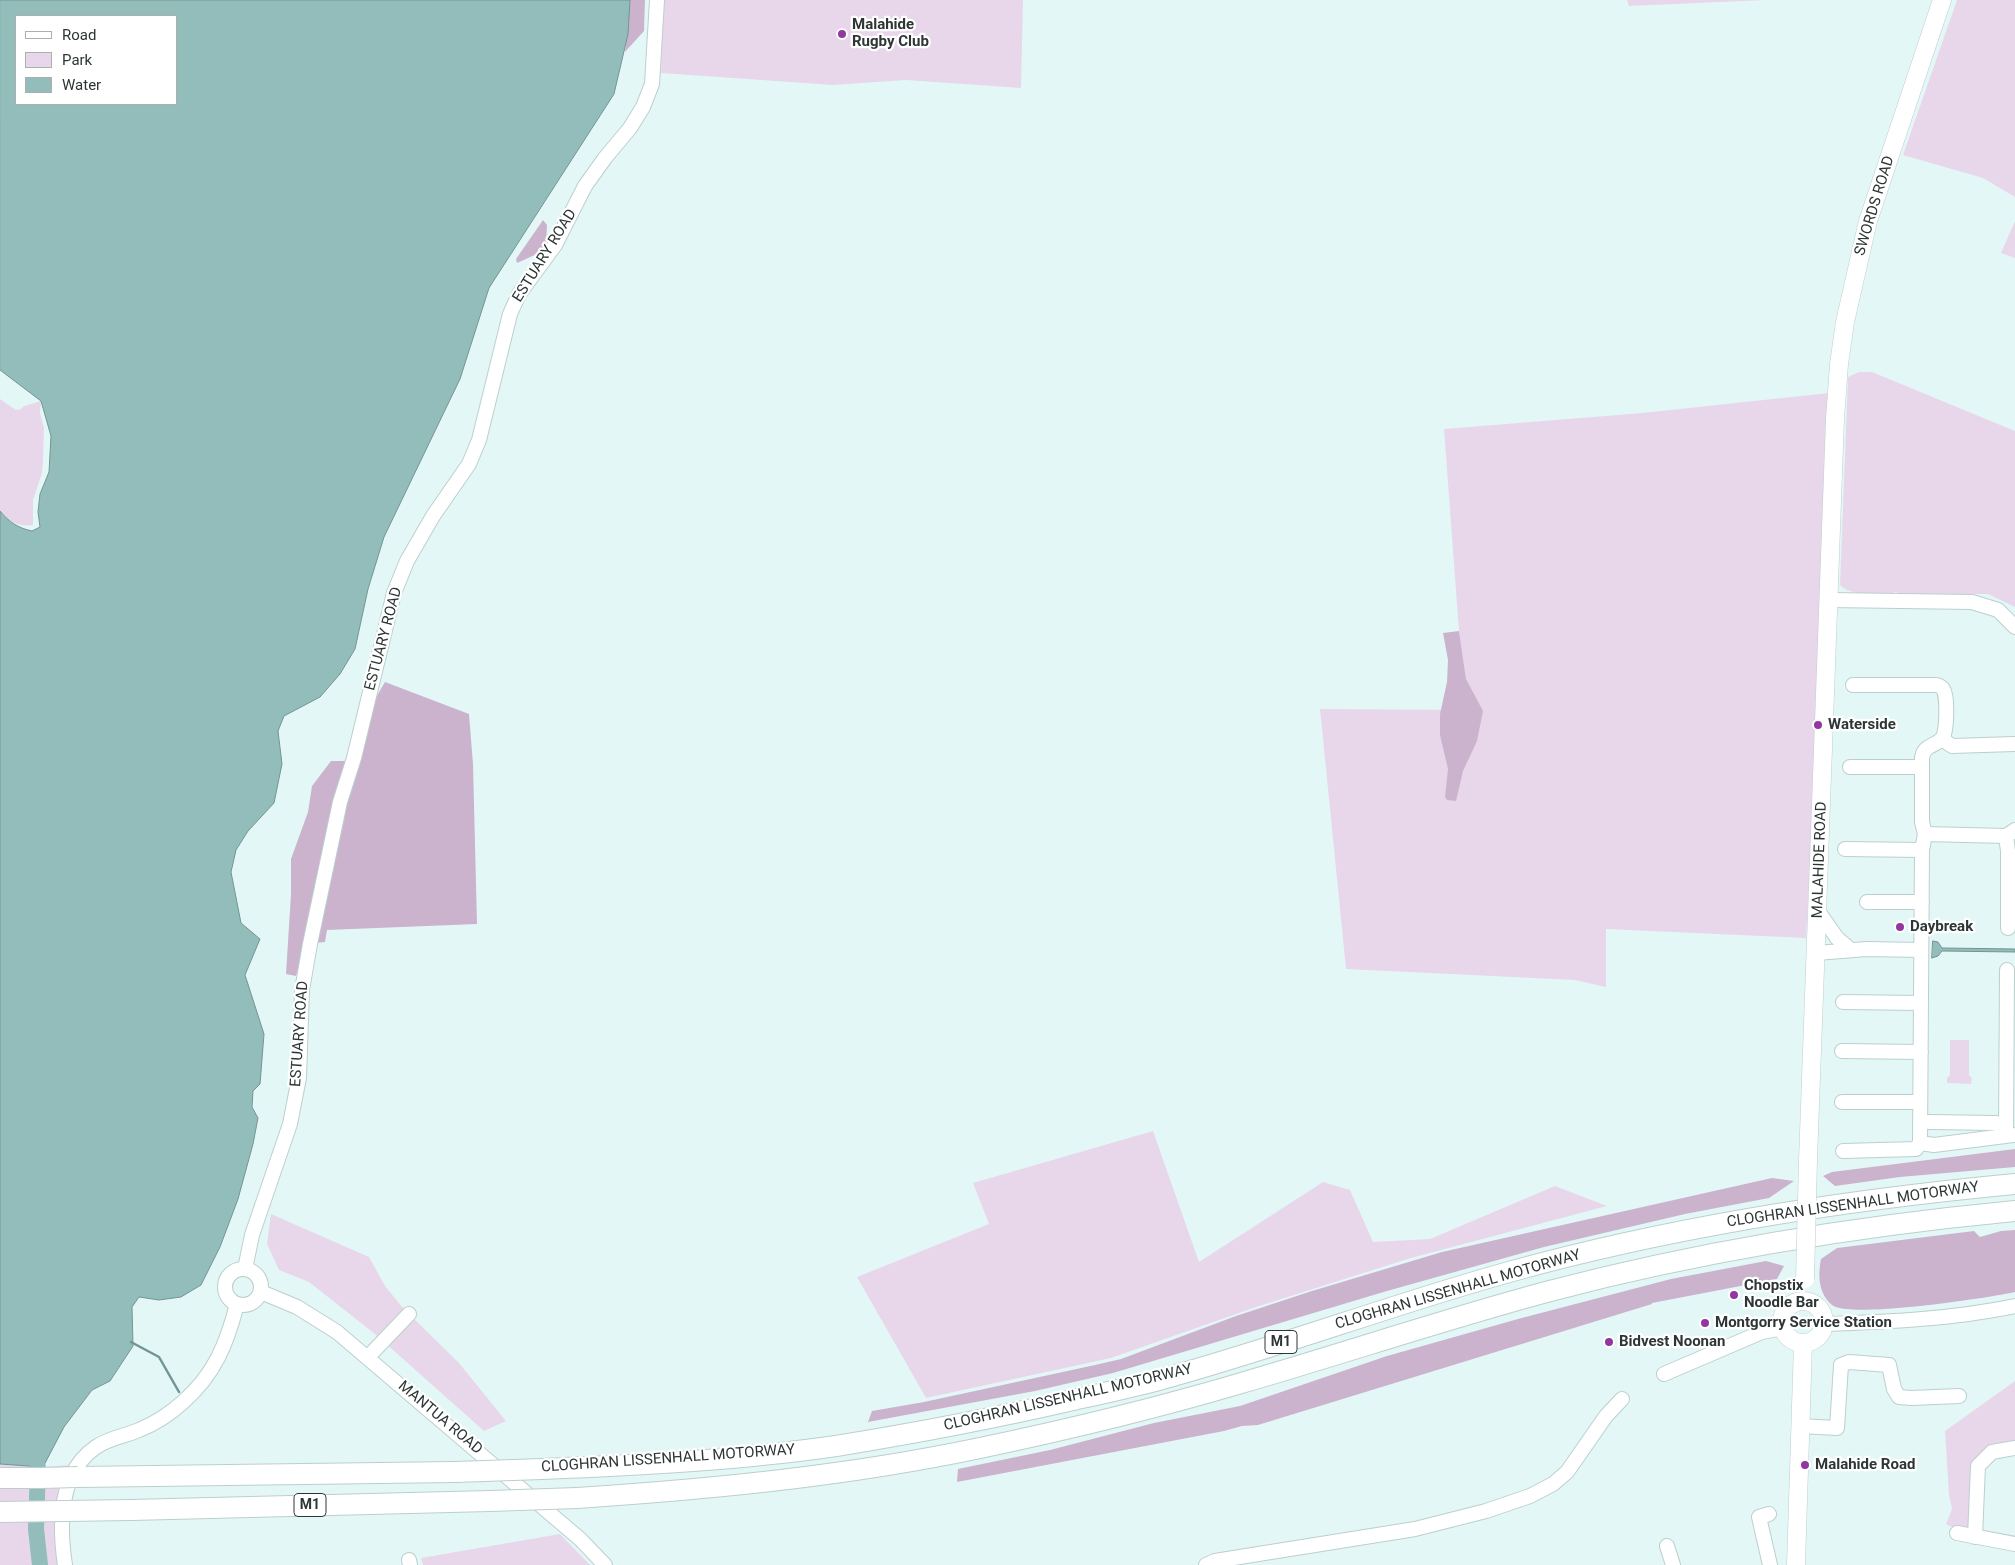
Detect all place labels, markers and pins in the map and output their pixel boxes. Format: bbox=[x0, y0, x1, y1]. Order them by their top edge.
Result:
place label: Malahide Rugby Club bbox=[852, 16, 929, 51]
marker: Malahide Rugby Club bbox=[836, 28, 848, 40]
place label: Waterside bbox=[1828, 716, 1896, 734]
marker: Waterside bbox=[1812, 719, 1824, 731]
place label: Daybreak bbox=[1910, 918, 1973, 936]
marker: Daybreak bbox=[1894, 921, 1906, 933]
place label: Chopstix Noodle Bar bbox=[1744, 1277, 1819, 1312]
marker: Chopstix Noodle Bar bbox=[1728, 1289, 1740, 1301]
place label: Montgorry Service Station bbox=[1715, 1314, 1892, 1332]
marker: Montgorry Service Station bbox=[1699, 1317, 1711, 1329]
place label: Bidvest Noonan bbox=[1619, 1333, 1725, 1351]
marker: Bidvest Noonan bbox=[1603, 1336, 1615, 1348]
place label: Malahide Road bbox=[1815, 1456, 1915, 1474]
marker: Malahide Road bbox=[1799, 1459, 1811, 1471]

